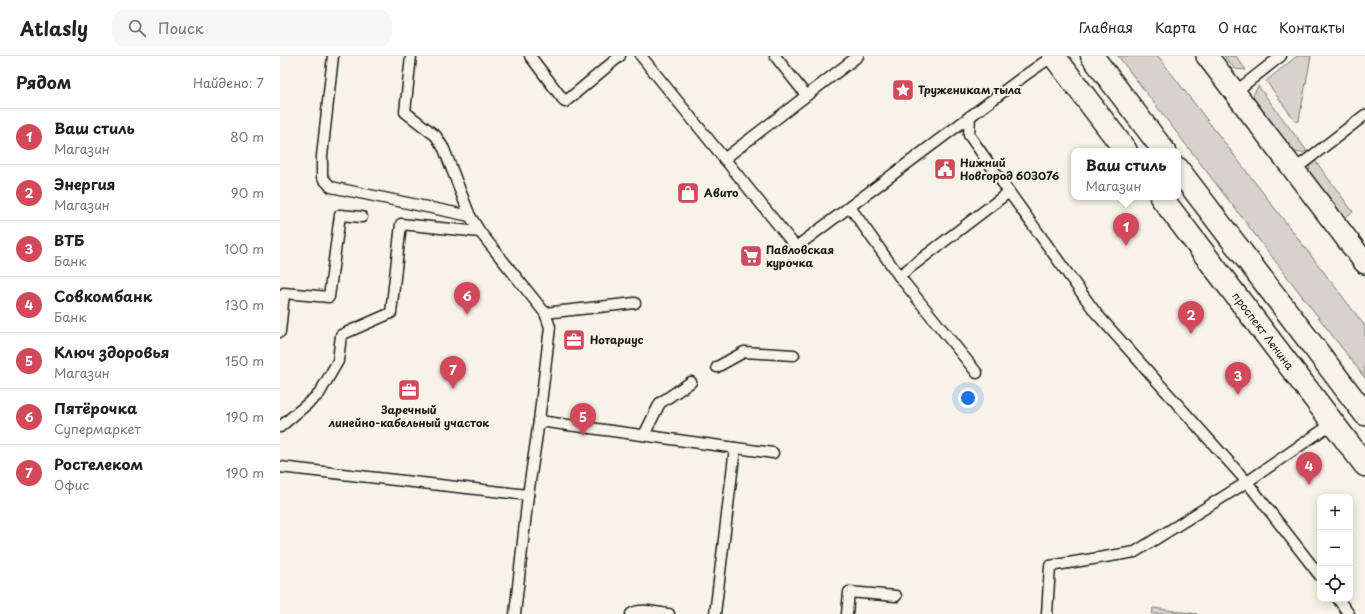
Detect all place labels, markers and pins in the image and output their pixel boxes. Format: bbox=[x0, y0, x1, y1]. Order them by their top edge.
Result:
place icon: Труженикам тыла bbox=[890, 77, 916, 103]
place label: Труженикам тыла bbox=[918, 81, 1022, 98]
place label: Нижний Новгород 603076 bbox=[960, 154, 1060, 184]
public building icon: Нижний Новгород 603076 bbox=[932, 156, 958, 182]
shop icon: Авито bbox=[675, 180, 701, 206]
place label: Авито bbox=[704, 184, 739, 201]
pin: 1 bbox=[1113, 213, 1139, 246]
place label: Павловская курочка bbox=[766, 241, 834, 271]
supermarket icon: Павловская курочка bbox=[738, 243, 764, 269]
pin: 6 bbox=[454, 282, 480, 315]
pin: 2 bbox=[1178, 301, 1204, 334]
office icon: Нотариус bbox=[561, 327, 587, 353]
place label: Нотариус bbox=[590, 331, 644, 348]
pin: 7 bbox=[440, 356, 466, 389]
pin: 3 bbox=[1225, 362, 1251, 395]
office icon: Заречный линейно-кабельный участок bbox=[396, 377, 422, 403]
place label: Заречный линейно-кабельный участок bbox=[328, 401, 490, 431]
pin: 5 bbox=[570, 403, 596, 436]
pin: 4 bbox=[1296, 452, 1322, 485]

